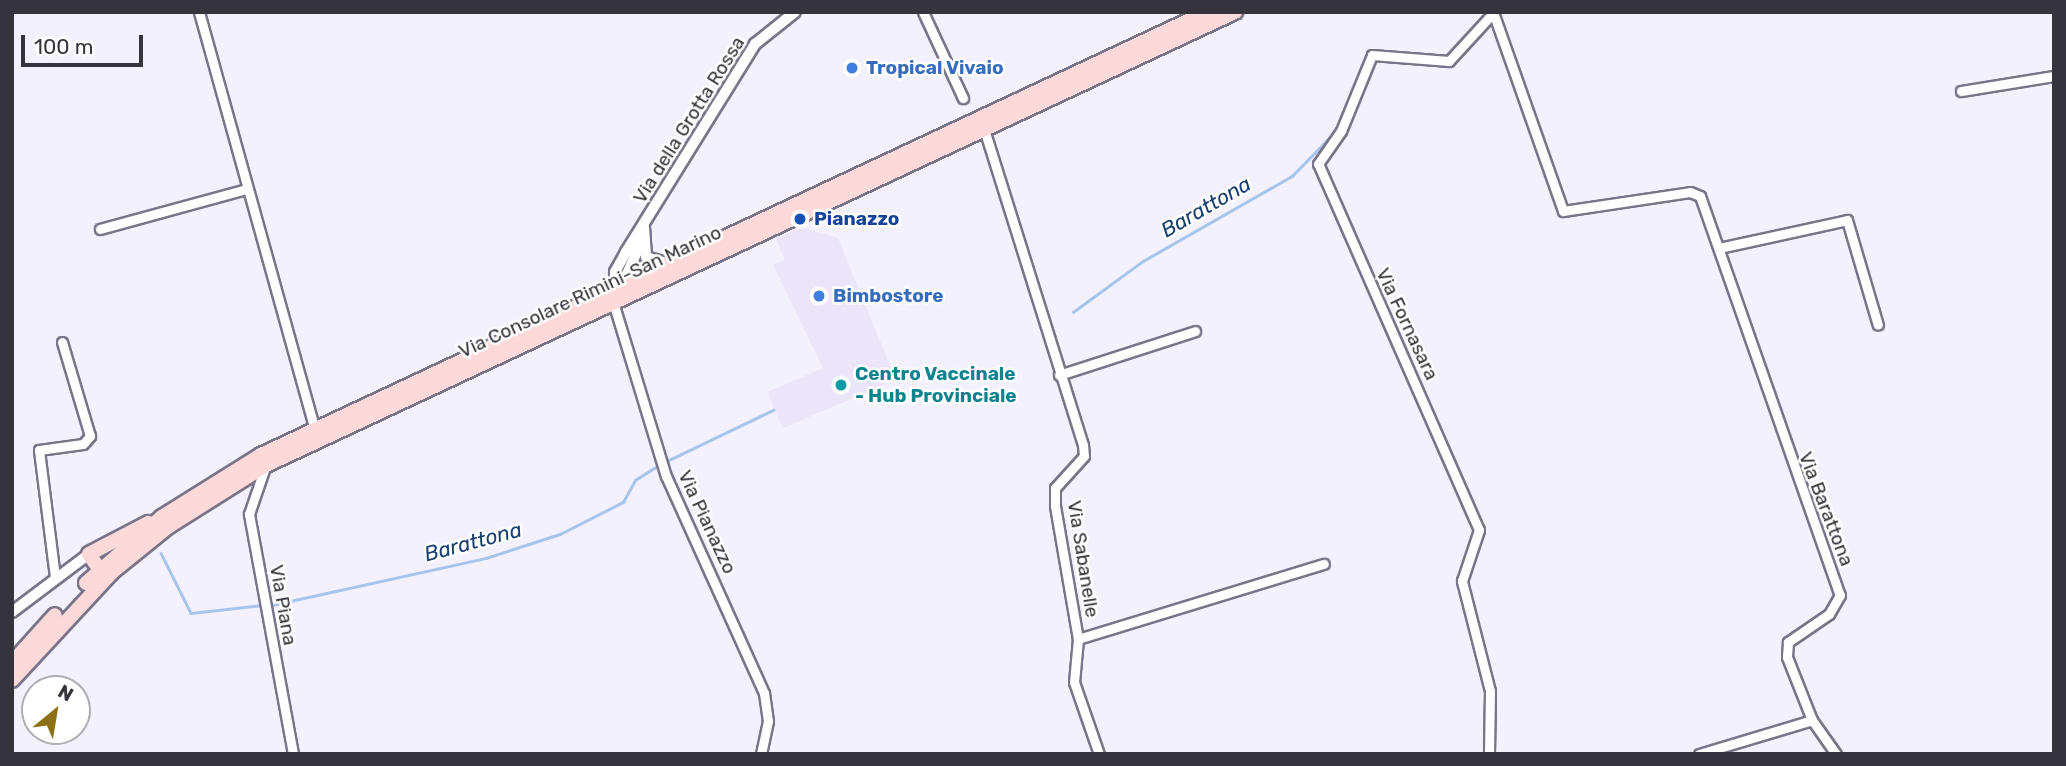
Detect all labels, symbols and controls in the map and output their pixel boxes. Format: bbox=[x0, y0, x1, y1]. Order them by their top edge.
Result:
scale bar bbox=[24, 21, 147, 65]
street label: Via della Grotta Rossa bbox=[628, 32, 750, 208]
text: 100 m bbox=[34, 34, 93, 59]
place label: Tropical Vivaio bbox=[866, 57, 1004, 79]
marker: Tropical Vivaio bbox=[844, 60, 860, 76]
water label: Barattona bbox=[1156, 171, 1256, 243]
place label: Pianazzo bbox=[814, 208, 899, 230]
marker: Pianazzo bbox=[792, 211, 808, 227]
street label: Via Consolare Rimini-San Marino bbox=[455, 221, 725, 363]
street label: Via Fornasara bbox=[1371, 264, 1443, 384]
place label: Bimbostore bbox=[833, 285, 944, 307]
marker: Bimbostore bbox=[811, 288, 827, 304]
place label: Centro Vaccinale - Hub Provinciale bbox=[855, 363, 1017, 407]
marker: Centro Vaccinale - Hub Provinciale bbox=[833, 377, 849, 393]
street label: Via Barattona bbox=[1794, 449, 1858, 569]
street label: Via Pianazzo bbox=[673, 467, 741, 577]
street label: Via Sabanelle bbox=[1062, 499, 1104, 619]
water label: Barattona bbox=[421, 517, 525, 567]
street label: Via Piana bbox=[265, 563, 301, 647]
north arrow bbox=[21, 675, 91, 745]
text: N bbox=[54, 680, 77, 706]

